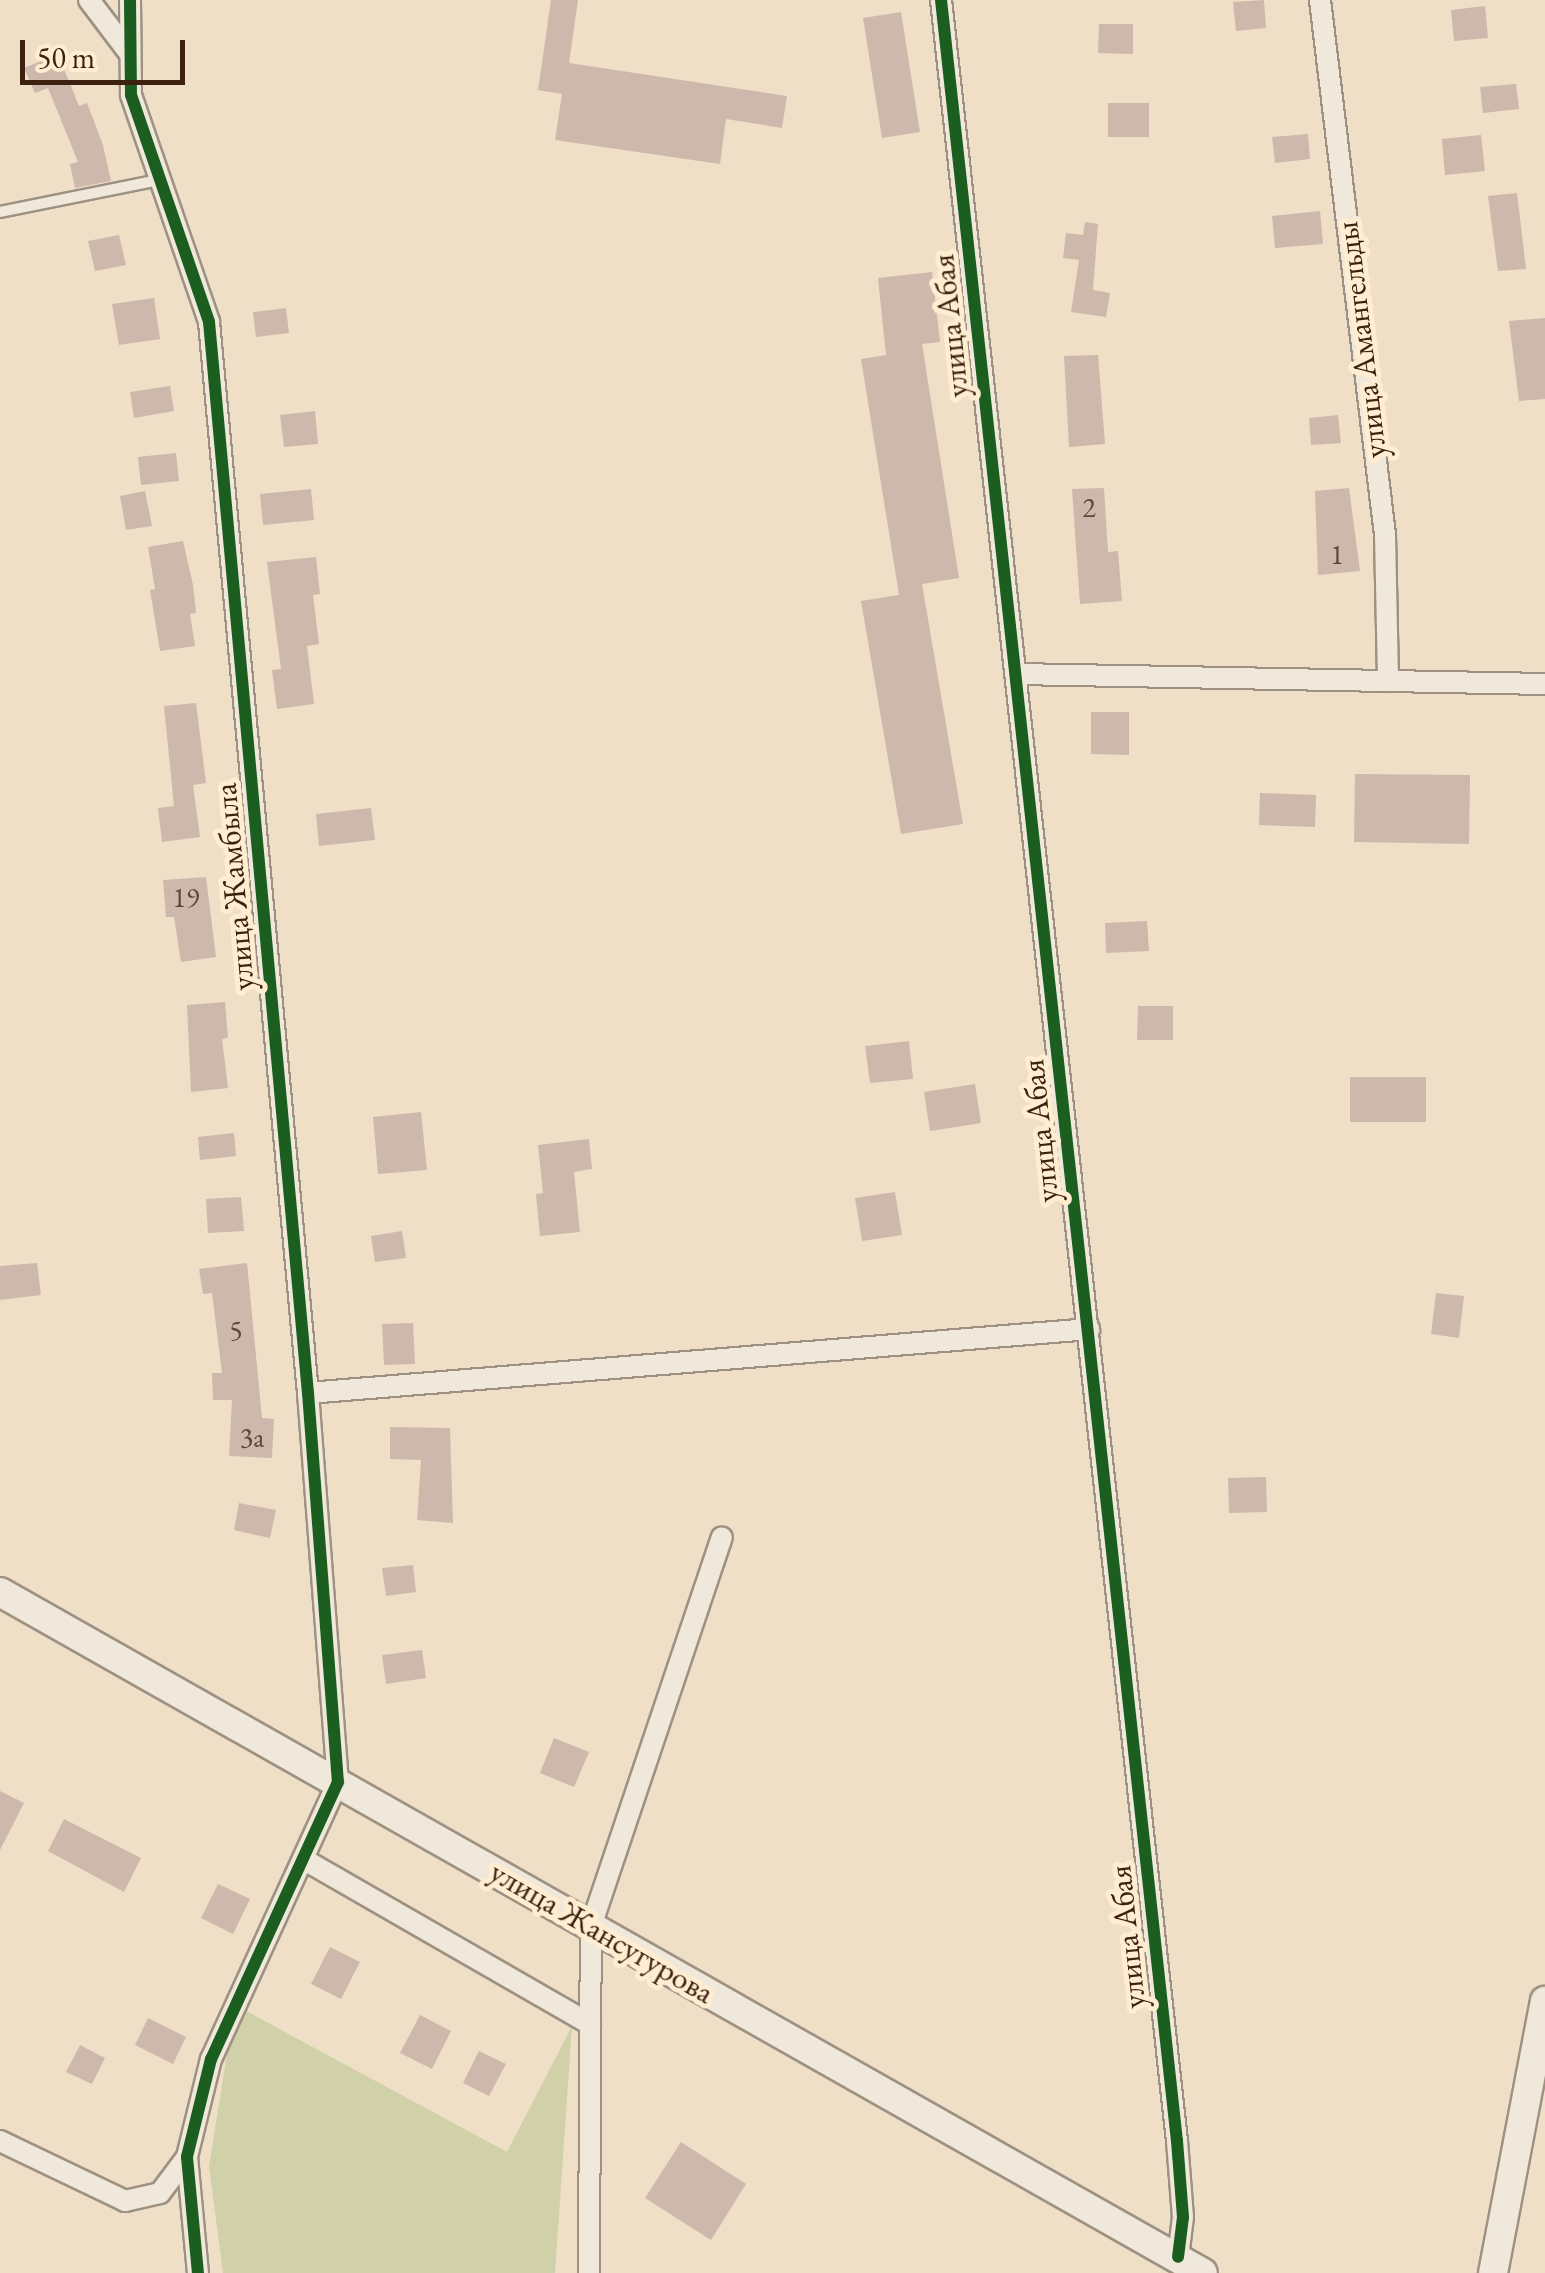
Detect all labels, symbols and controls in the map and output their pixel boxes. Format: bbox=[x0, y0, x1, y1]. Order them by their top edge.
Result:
scale bar bbox=[25, 20, 190, 82]
text: 50 m bbox=[37, 38, 95, 77]
street label: улица Амангельды bbox=[1327, 219, 1395, 461]
street label: улица Абая bbox=[923, 252, 977, 400]
house number: 2 bbox=[1082, 490, 1096, 524]
house number: 1 bbox=[1330, 537, 1344, 571]
street label: улица Жамбыла bbox=[206, 782, 262, 992]
house number: 19 bbox=[173, 880, 199, 914]
street label: улица Абая bbox=[1013, 1057, 1067, 1205]
house number: 5 bbox=[229, 1313, 243, 1347]
house number: 3а bbox=[240, 1420, 264, 1454]
street label: улица Жансугурова bbox=[483, 1852, 721, 2012]
street label: улица Абая bbox=[1100, 1863, 1154, 2011]

